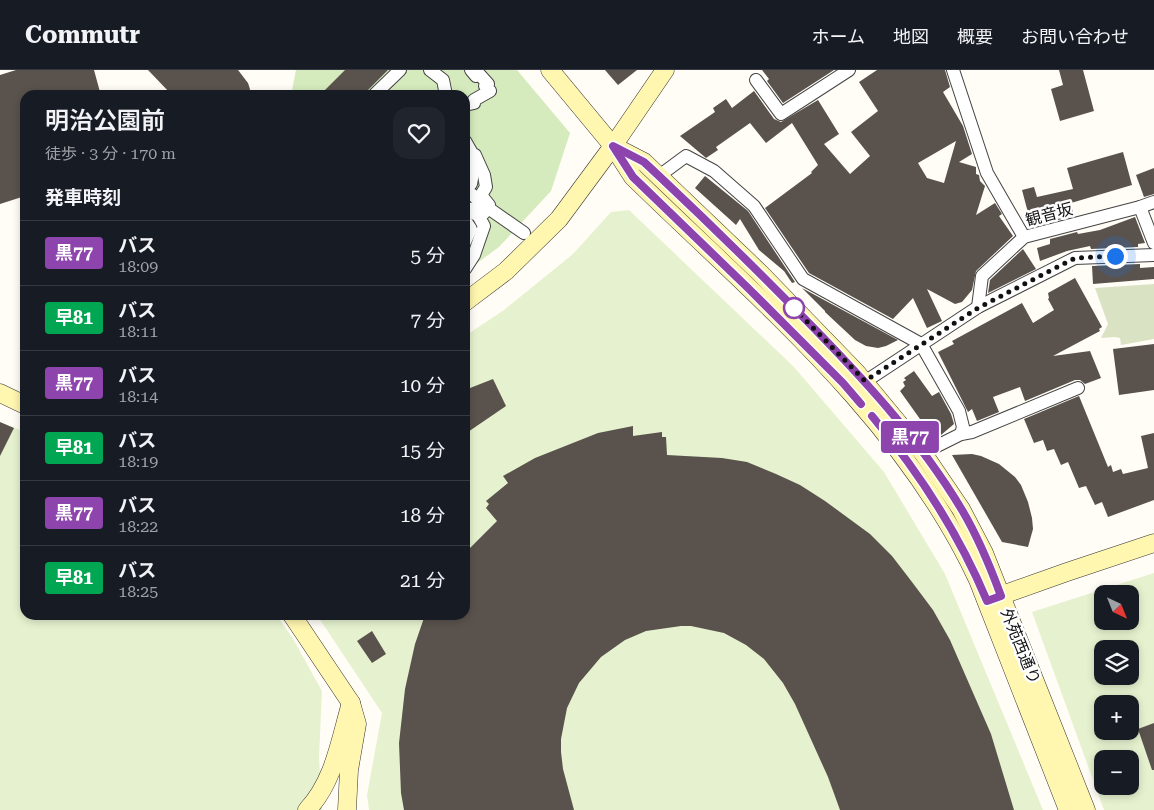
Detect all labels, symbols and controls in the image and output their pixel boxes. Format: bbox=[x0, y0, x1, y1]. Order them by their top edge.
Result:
text: Commutr bbox=[25, 21, 140, 49]
text: ホーム bbox=[812, 26, 865, 47]
text: 地図 bbox=[893, 26, 929, 47]
text: 概要 bbox=[957, 26, 993, 47]
text: お問い合わせ bbox=[1021, 26, 1129, 47]
text: 明治公園前 bbox=[45, 107, 165, 135]
button: heart bbox=[393, 107, 445, 159]
text: 徒歩 · 3 分 · 170 m bbox=[45, 144, 176, 163]
text: 発車時刻 bbox=[45, 186, 121, 209]
street label: 観音坂 bbox=[1023, 199, 1075, 230]
text: バス bbox=[118, 234, 156, 257]
text: 黒77 bbox=[55, 242, 93, 263]
text: 5 分 bbox=[411, 244, 445, 267]
your location bbox=[1103, 244, 1128, 269]
text: 18:09 bbox=[118, 257, 158, 276]
unlabelled marker bbox=[783, 297, 805, 319]
text: バス bbox=[118, 299, 156, 322]
text: 早81 bbox=[55, 307, 93, 328]
text: 7 分 bbox=[411, 309, 445, 332]
text: 18:11 bbox=[118, 322, 158, 341]
text: バス bbox=[118, 364, 156, 387]
text: 黒77 bbox=[55, 372, 93, 393]
text: 10 分 bbox=[400, 374, 445, 397]
text: 18:14 bbox=[118, 387, 158, 406]
line badge: 黒77 bbox=[881, 421, 939, 453]
text: 黒77 bbox=[891, 426, 929, 447]
text: バス bbox=[118, 429, 156, 452]
text: 早81 bbox=[55, 437, 93, 458]
text: 15 分 bbox=[400, 439, 445, 462]
text: 18:19 bbox=[118, 452, 158, 471]
text: バス bbox=[118, 494, 156, 517]
text: 黒77 bbox=[55, 502, 93, 523]
text: 18 分 bbox=[400, 504, 445, 527]
text: 18:22 bbox=[118, 517, 158, 536]
text: バス bbox=[118, 559, 156, 582]
text: 早81 bbox=[55, 567, 93, 588]
text: 21 分 bbox=[400, 569, 445, 592]
text: 18:25 bbox=[118, 582, 158, 601]
north arrow bbox=[1094, 585, 1139, 630]
map controls bbox=[1094, 585, 1139, 795]
street label: 外苑西通り bbox=[997, 606, 1044, 687]
button: layers bbox=[1094, 640, 1139, 685]
button: + bbox=[1094, 695, 1139, 740]
button: − bbox=[1094, 750, 1139, 795]

